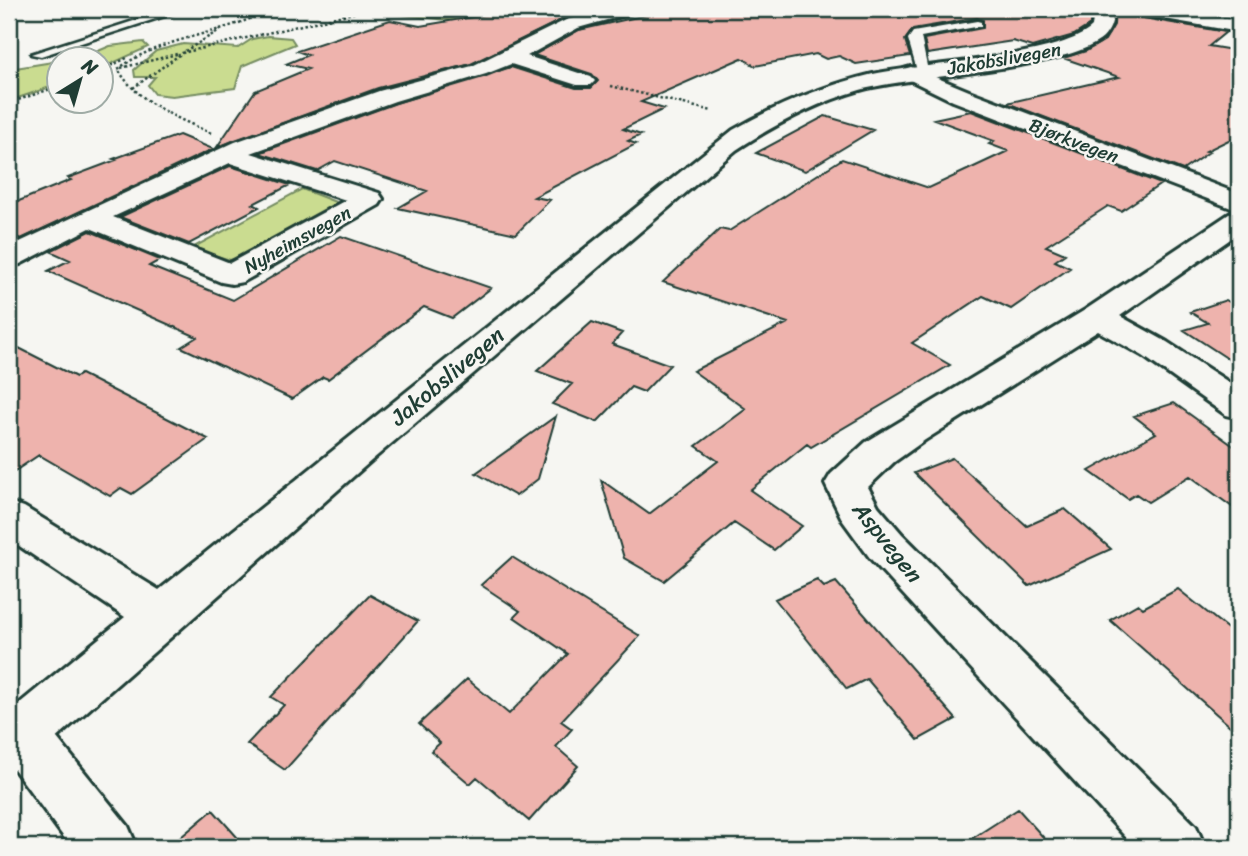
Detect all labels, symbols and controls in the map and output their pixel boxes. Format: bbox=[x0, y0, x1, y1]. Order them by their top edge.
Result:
street label: Jakobslivegen bbox=[944, 32, 1064, 85]
north arrow bbox=[46, 46, 116, 116]
text: N bbox=[74, 49, 106, 84]
street label: Bjørkvegen bbox=[1024, 108, 1124, 173]
street label: Nyheimsvegen bbox=[237, 196, 357, 283]
street label: Jakobslivegen bbox=[380, 316, 514, 437]
street label: Aspvegen bbox=[841, 491, 934, 593]

